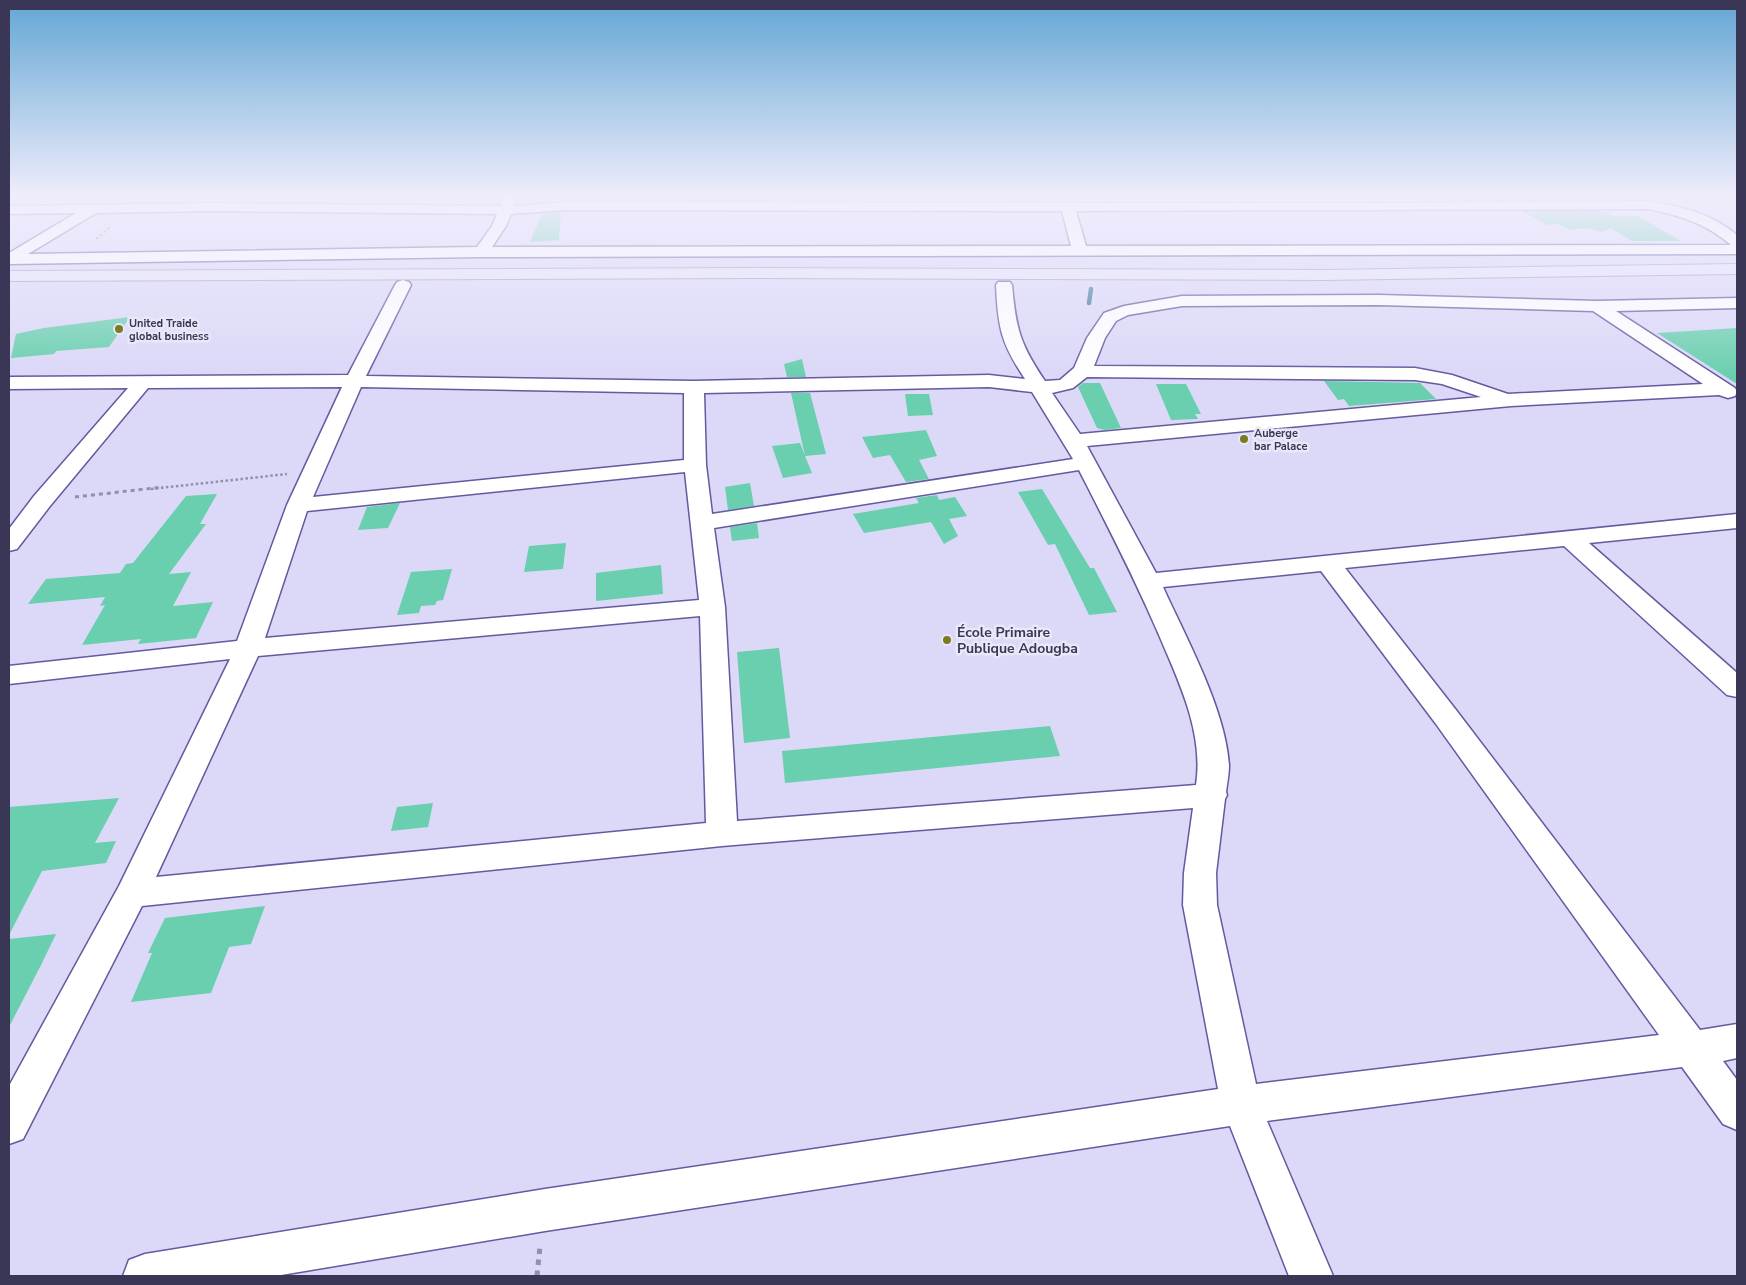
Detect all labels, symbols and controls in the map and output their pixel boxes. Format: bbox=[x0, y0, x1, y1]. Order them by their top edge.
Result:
place label: United Traide global business bbox=[129, 316, 209, 344]
marker: United Traide global business bbox=[113, 323, 125, 335]
place label: Auberge bar Palace bbox=[1254, 426, 1307, 454]
marker: Auberge bar Palace bbox=[1238, 433, 1250, 445]
place label: École Primaire Publique Adougba bbox=[957, 623, 1078, 658]
marker: École Primaire Publique Adougba bbox=[941, 634, 953, 646]

